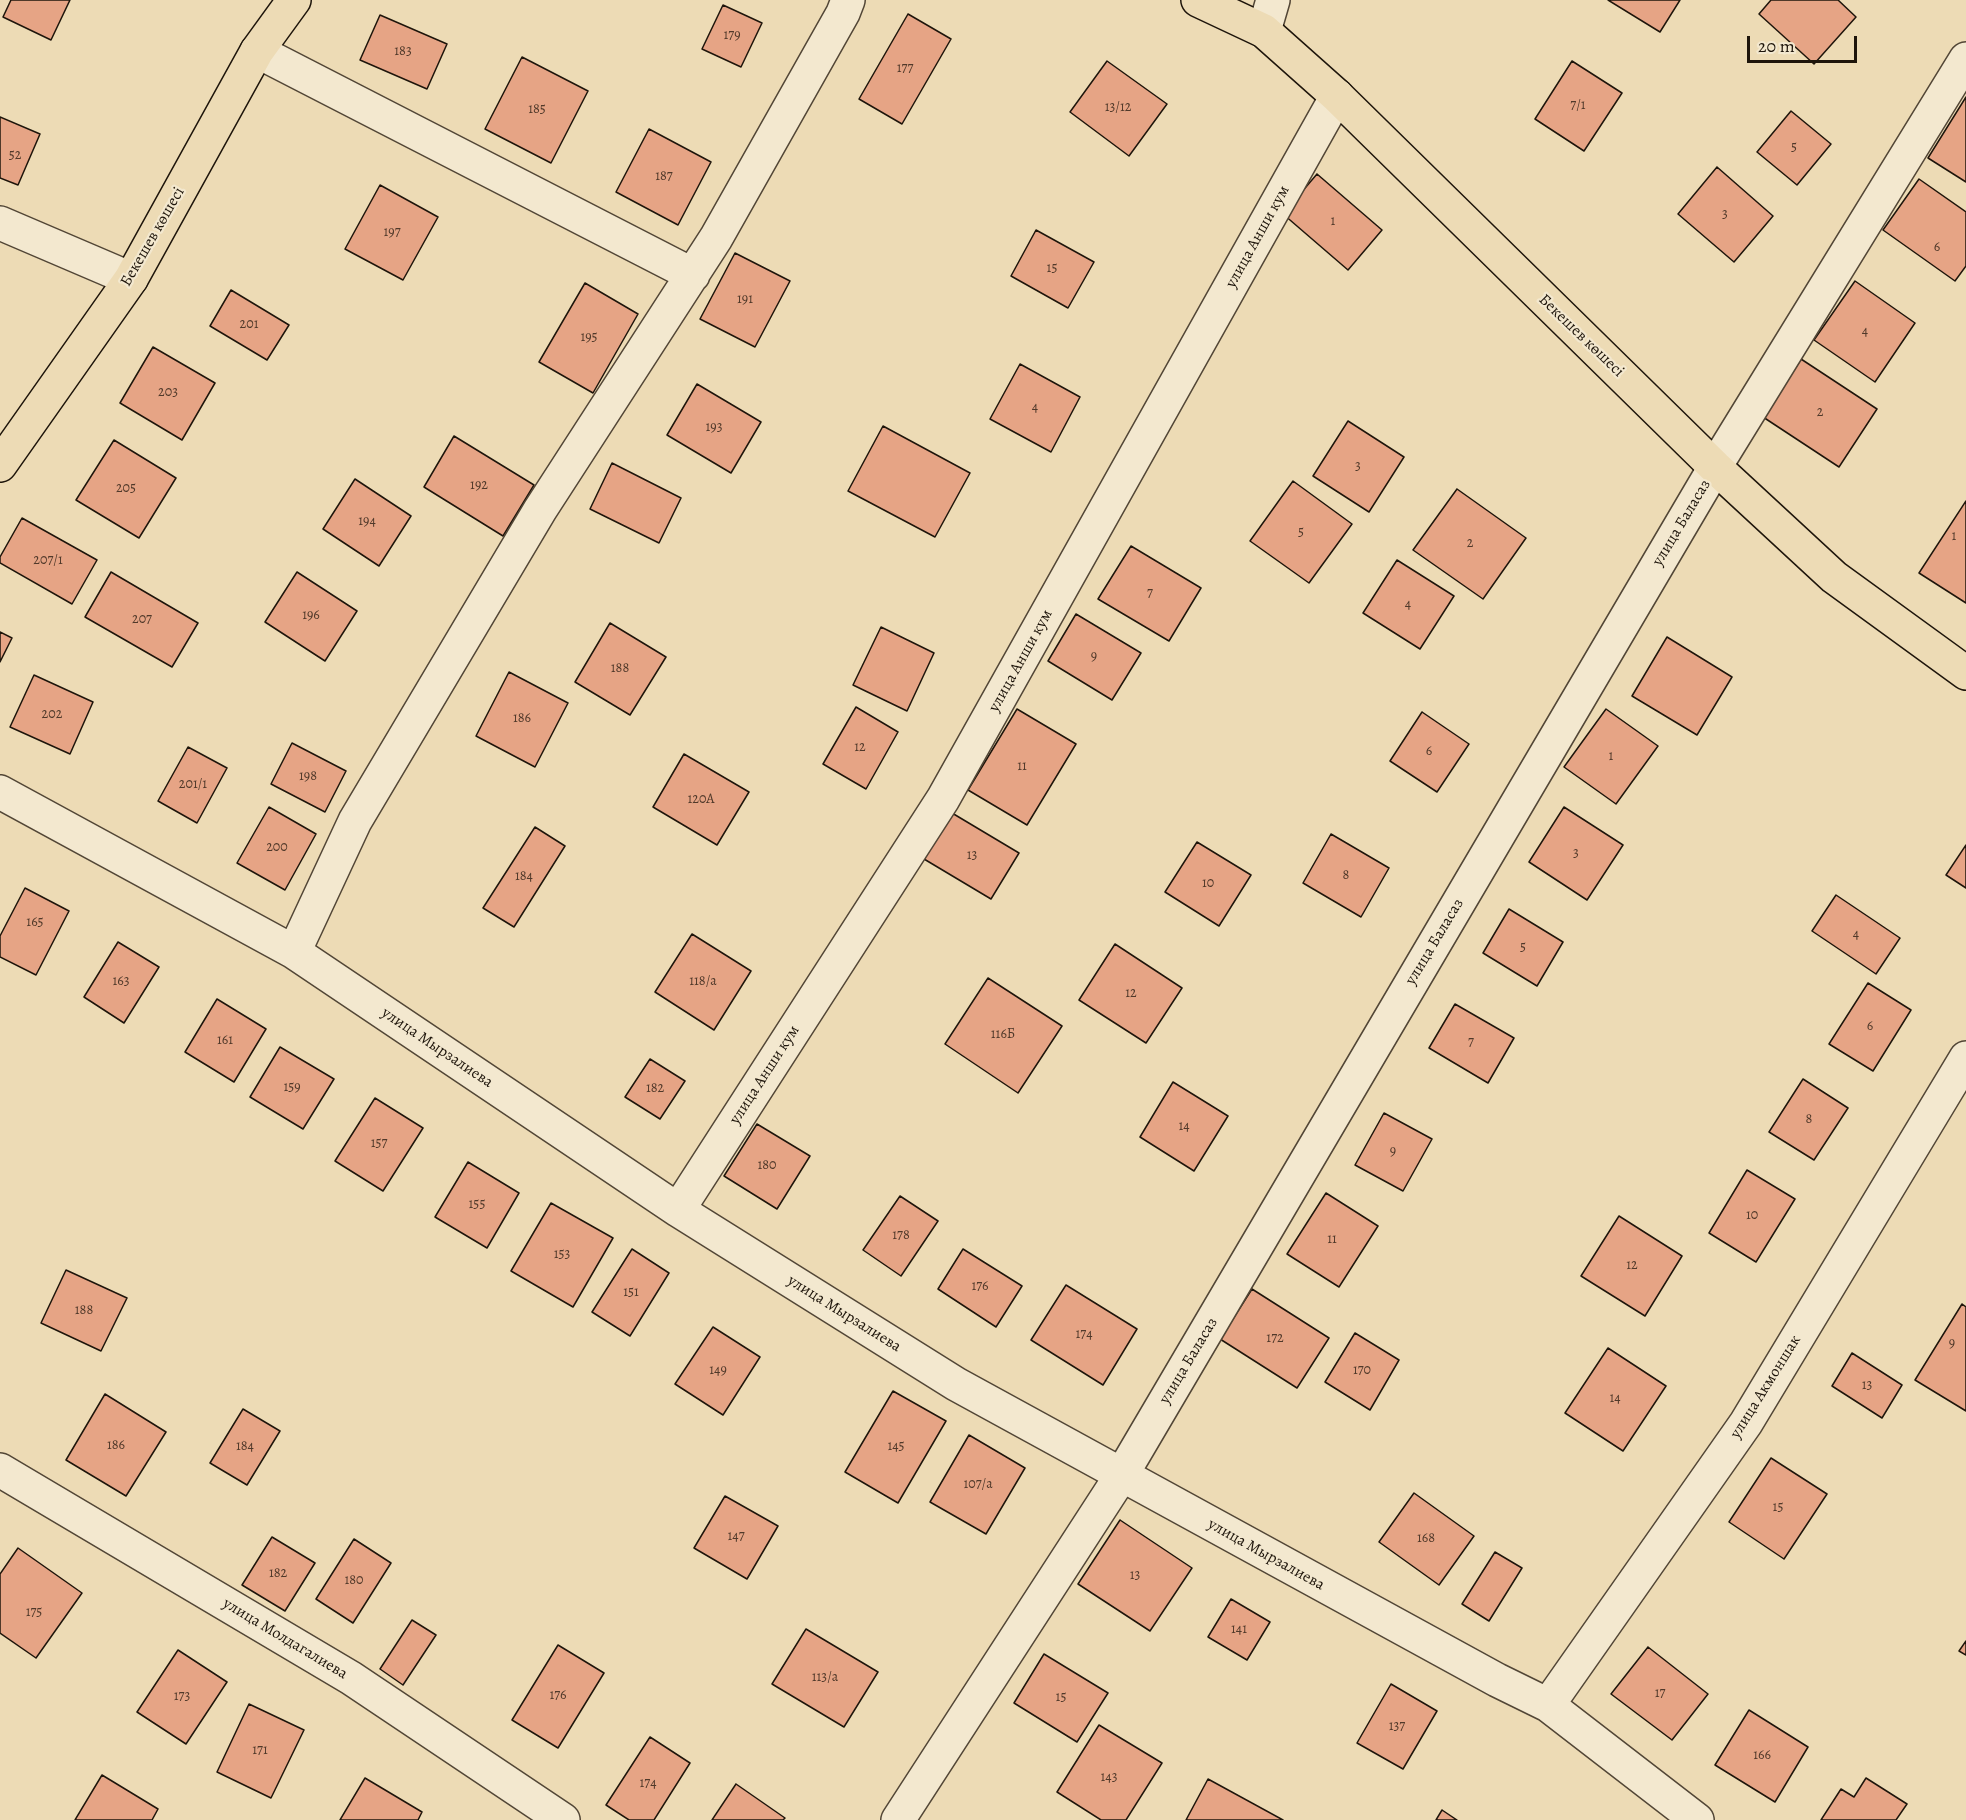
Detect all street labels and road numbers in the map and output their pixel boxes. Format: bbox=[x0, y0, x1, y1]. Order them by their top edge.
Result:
street label: улица Анши кум bbox=[1222, 182, 1294, 292]
street label: Бекешев көшесі bbox=[117, 184, 189, 290]
street label: Бекешев көшесі bbox=[1534, 290, 1628, 382]
street label: улица Баласаз bbox=[1649, 476, 1715, 570]
street label: улица Анши кум bbox=[985, 606, 1057, 716]
street label: улица Баласаз bbox=[1402, 895, 1468, 989]
street label: улица Мырзалиева bbox=[378, 1004, 496, 1092]
street label: улица Анши кум bbox=[726, 1022, 804, 1128]
street label: улица Мырзалиева bbox=[784, 1271, 904, 1357]
street label: улица Баласаз bbox=[1156, 1314, 1222, 1408]
street label: улица Акмоншак bbox=[1727, 1332, 1805, 1442]
street label: улица Мырзалиева bbox=[1204, 1515, 1328, 1595]
street label: улица Молдагалиева bbox=[219, 1594, 351, 1684]

